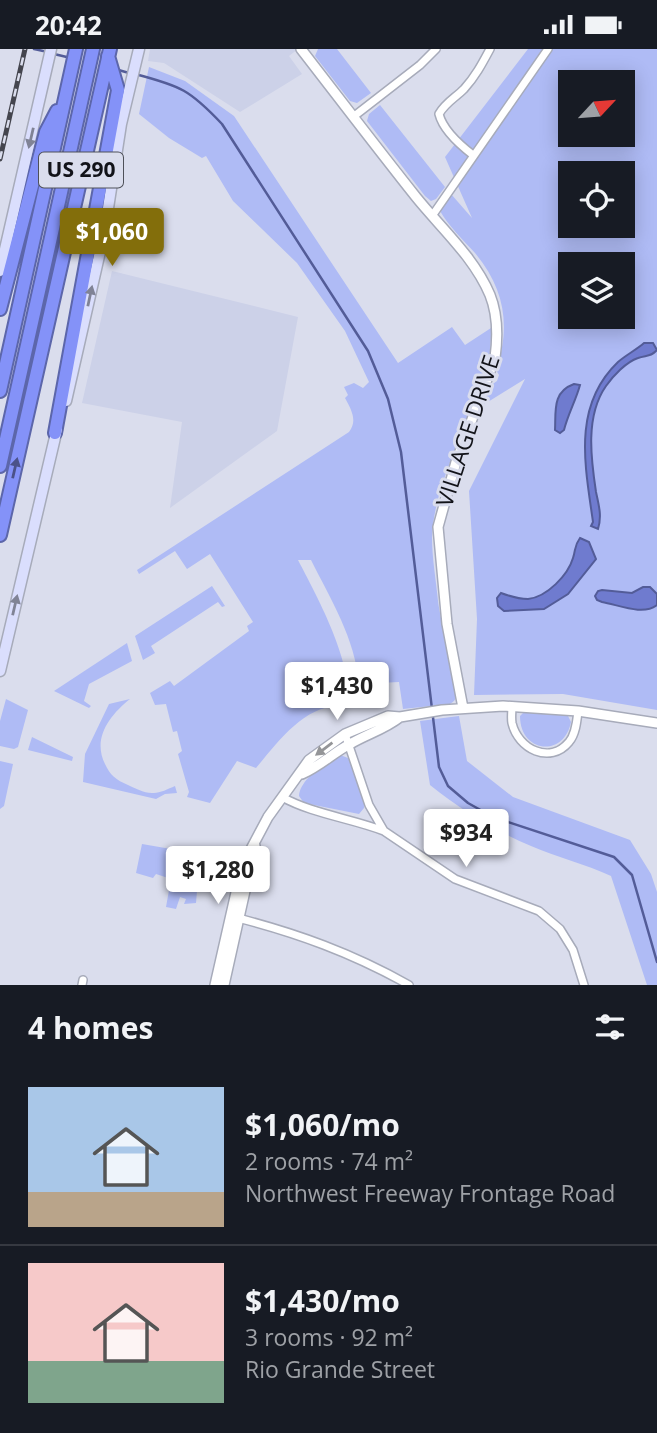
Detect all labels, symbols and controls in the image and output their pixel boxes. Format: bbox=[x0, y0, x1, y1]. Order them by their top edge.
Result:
text: 20:42 bbox=[35, 7, 102, 43]
north arrow bbox=[558, 70, 635, 147]
map controls bbox=[558, 70, 635, 329]
one-way arrow bbox=[25, 127, 36, 149]
road number: US 290 bbox=[39, 153, 123, 187]
button: locate bbox=[558, 161, 635, 238]
pin: $1,060 bbox=[55, 209, 169, 268]
text: $1,060 bbox=[76, 215, 148, 247]
button: layers bbox=[558, 252, 635, 329]
one-way arrow bbox=[85, 285, 96, 307]
street label: VILLAGE DRIVE bbox=[427, 351, 507, 511]
one-way arrow bbox=[9, 457, 20, 479]
one-way arrow bbox=[10, 594, 21, 616]
pin: $1,430 bbox=[280, 663, 394, 722]
text: $1,430 bbox=[301, 669, 373, 701]
one-way arrow bbox=[315, 742, 333, 756]
pin: $934 bbox=[425, 809, 507, 869]
text: $934 bbox=[440, 816, 492, 848]
pin: $1,280 bbox=[161, 847, 275, 906]
text: $1,280 bbox=[182, 853, 254, 885]
text: 4 homes bbox=[28, 1007, 153, 1048]
icon: filters bbox=[591, 1008, 629, 1046]
text: $1,060/mo bbox=[245, 1104, 400, 1145]
icon: home bbox=[84, 1115, 168, 1199]
text: 2 rooms · 74 m² bbox=[245, 1145, 413, 1177]
text: Northwest Freeway Frontage Road bbox=[245, 1177, 615, 1209]
text: $1,430/mo bbox=[245, 1280, 400, 1321]
icon: home bbox=[84, 1291, 168, 1375]
text: 3 rooms · 92 m² bbox=[245, 1321, 413, 1353]
text: Rio Grande Street bbox=[245, 1353, 435, 1385]

